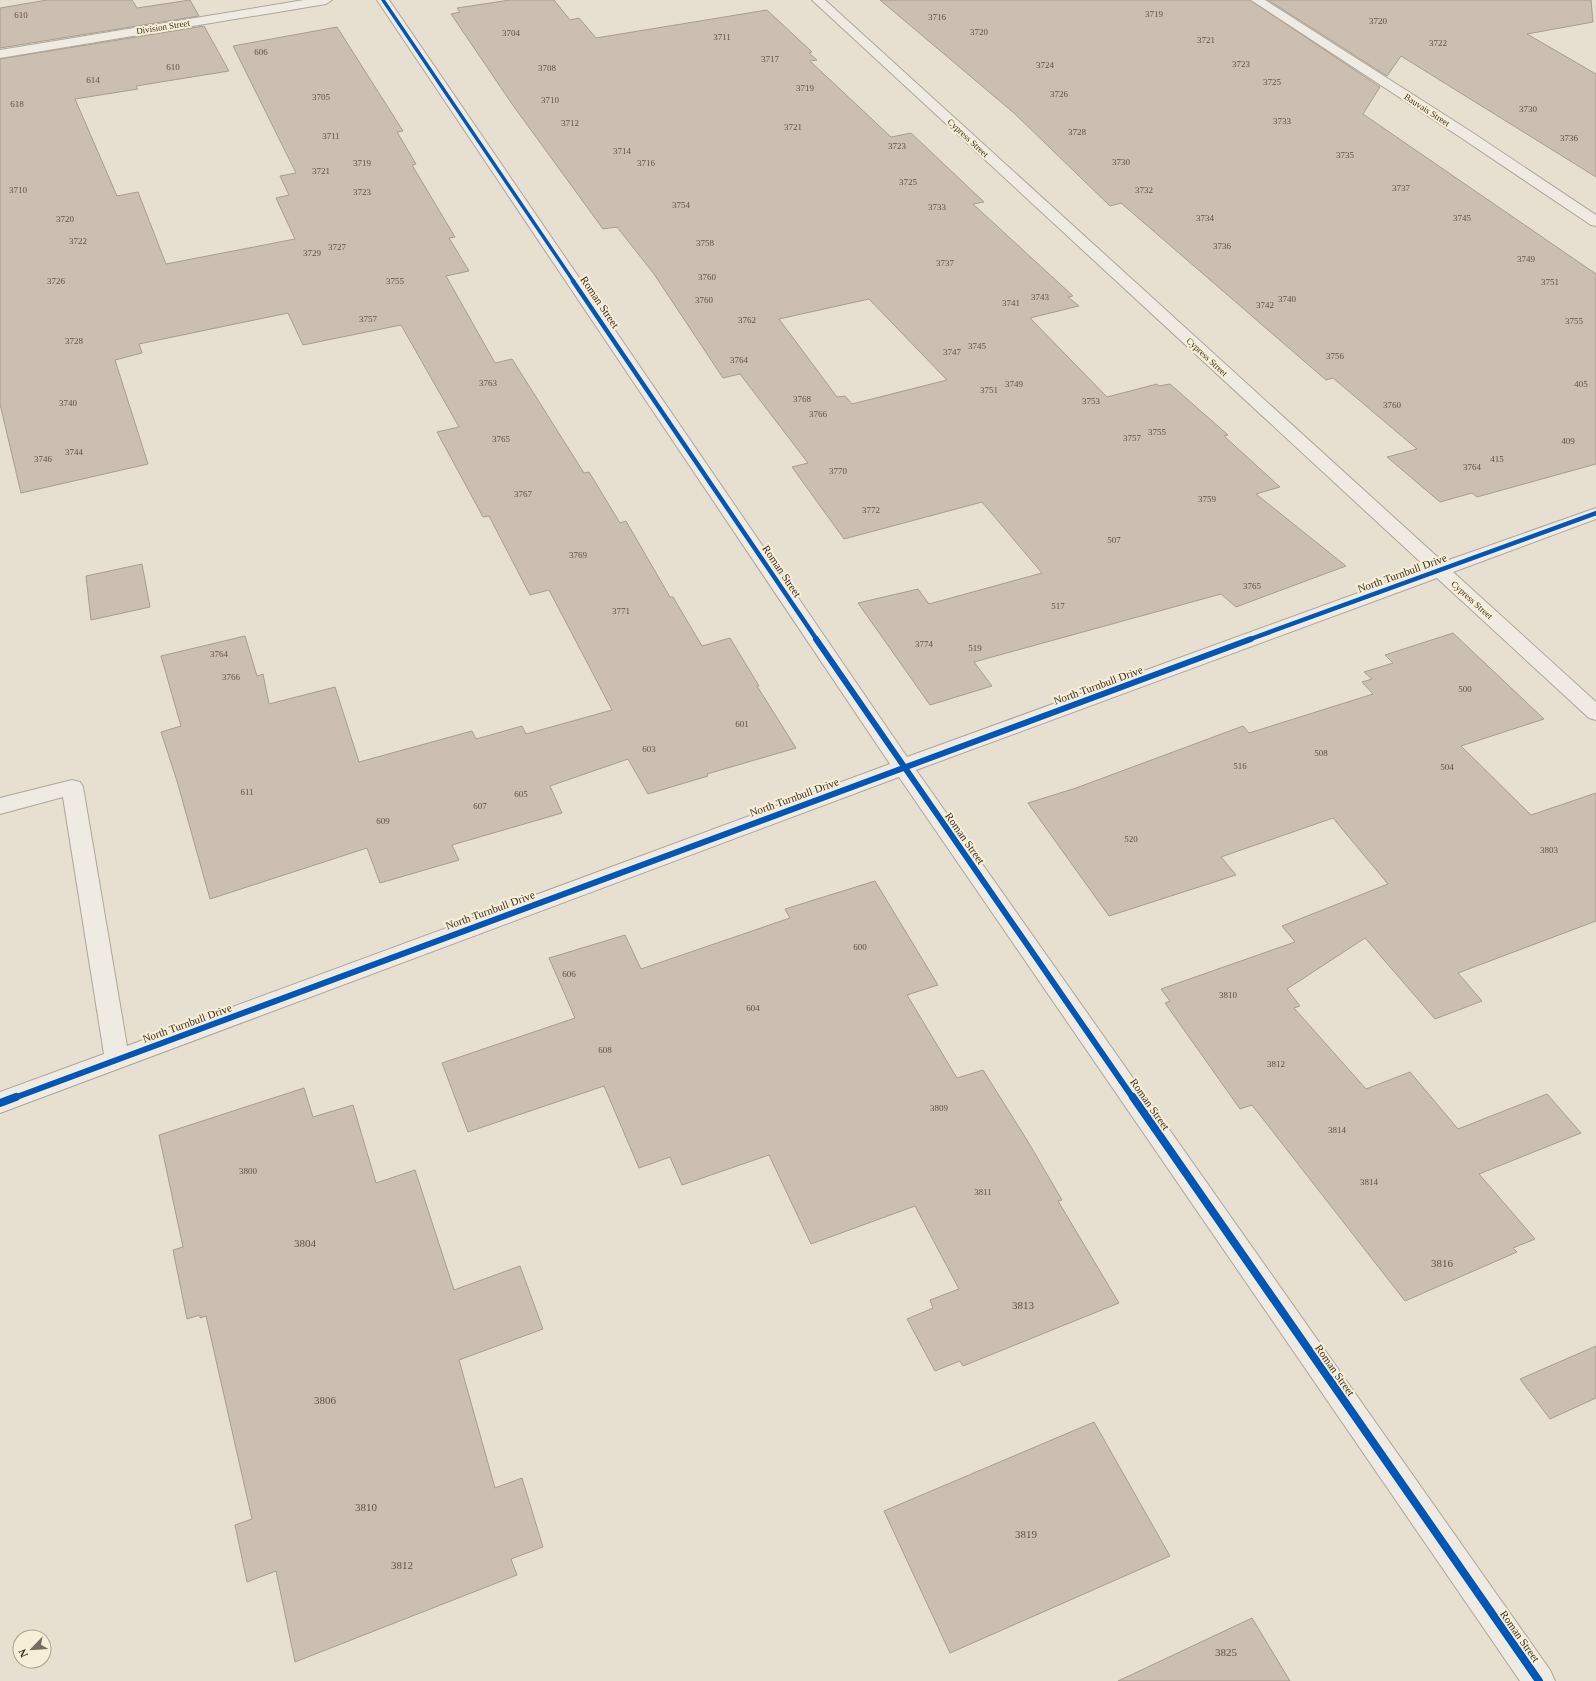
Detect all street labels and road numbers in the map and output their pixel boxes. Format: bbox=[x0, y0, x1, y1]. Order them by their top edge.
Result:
street label: Division Street bbox=[135, 18, 191, 36]
street label: Bauvais Street bbox=[1402, 92, 1452, 129]
street label: Cypress Street bbox=[945, 117, 991, 160]
street label: Roman Street bbox=[578, 274, 622, 330]
street label: Cypress Street bbox=[1184, 336, 1230, 379]
street label: Roman Street bbox=[760, 543, 804, 599]
street label: North Turnbull Drive bbox=[1356, 551, 1448, 595]
street label: Cypress Street bbox=[1449, 579, 1495, 622]
street label: North Turnbull Drive bbox=[1052, 663, 1144, 707]
street label: North Turnbull Drive bbox=[748, 775, 840, 819]
street label: Roman Street bbox=[943, 810, 987, 866]
street label: North Turnbull Drive bbox=[444, 888, 536, 932]
street label: North Turnbull Drive bbox=[141, 1001, 233, 1045]
street label: Roman Street bbox=[1128, 1076, 1172, 1132]
street label: Roman Street bbox=[1313, 1342, 1357, 1398]
street label: Roman Street bbox=[1498, 1608, 1542, 1664]

